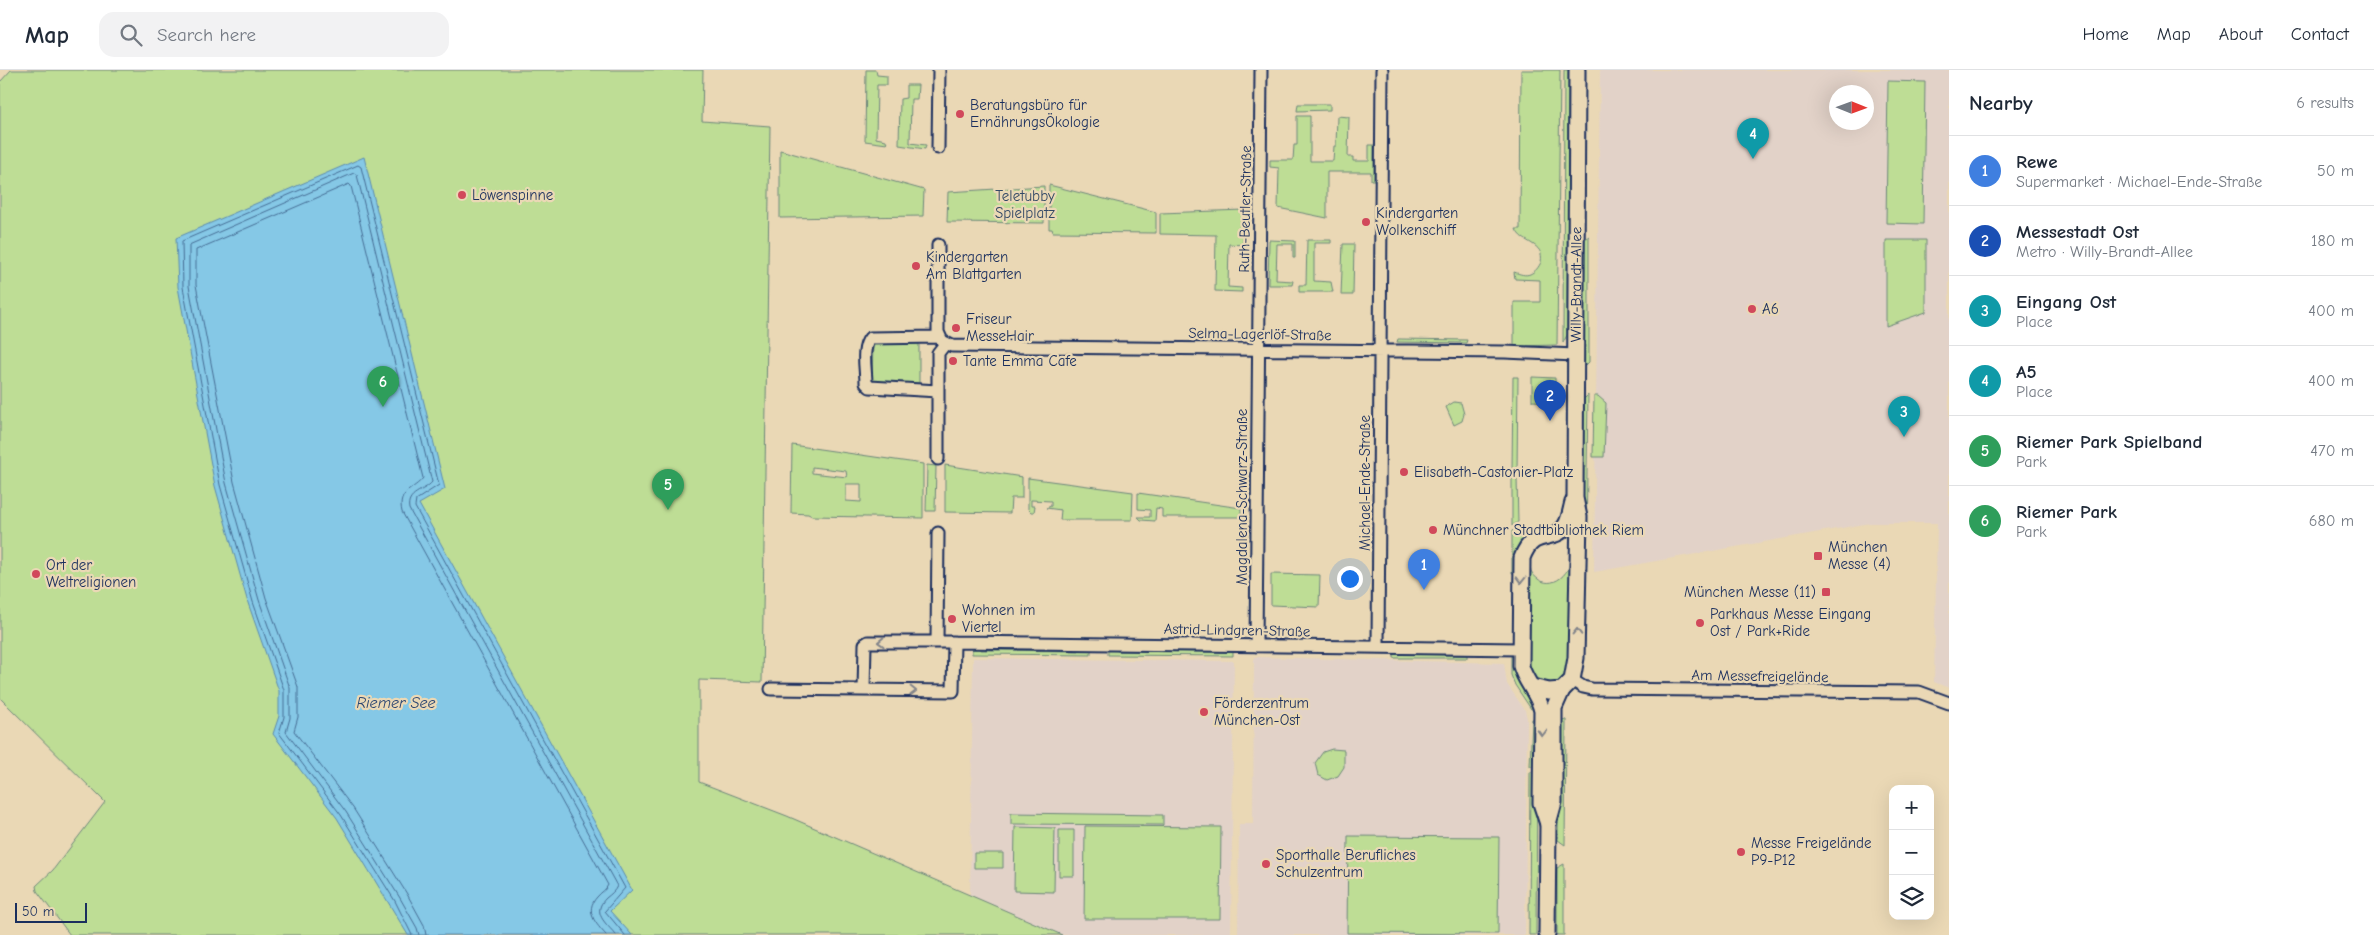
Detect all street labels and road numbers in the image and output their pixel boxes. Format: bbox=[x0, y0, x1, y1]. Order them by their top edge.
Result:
street label: Ruth-Beutler-Straße bbox=[1235, 145, 1255, 273]
street label: Willy-Brandt-Allee bbox=[1567, 226, 1585, 342]
street label: Selma-Lagerlöf-Straße bbox=[1188, 324, 1332, 344]
street label: Magdalena-Schwarz-Straße bbox=[1233, 408, 1251, 585]
street label: Michael-Ende-Straße bbox=[1356, 415, 1374, 551]
street label: Astrid-Lindgren-Straße bbox=[1164, 620, 1311, 640]
street label: Am Messefreigelände bbox=[1691, 666, 1829, 686]

